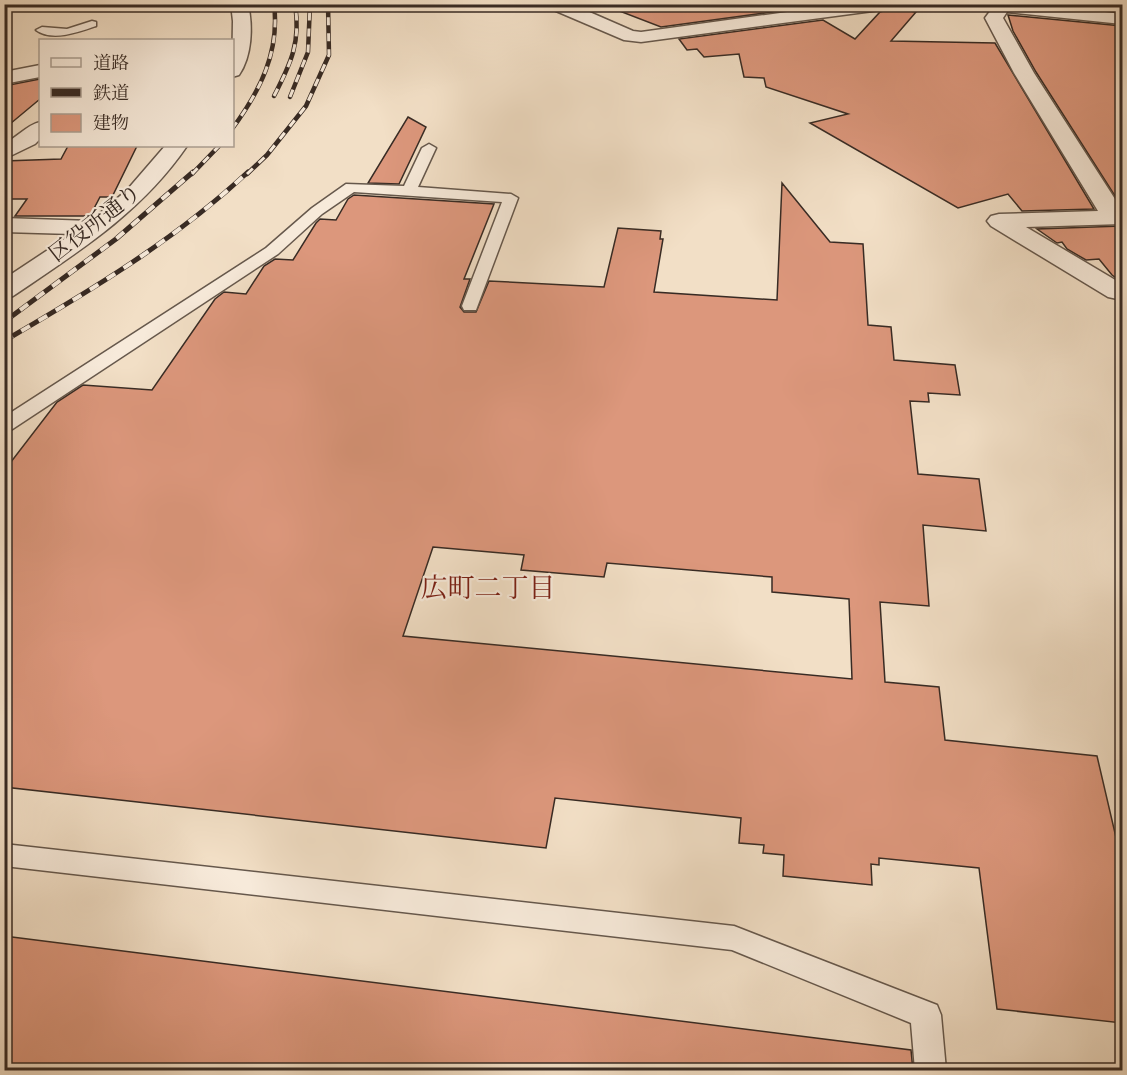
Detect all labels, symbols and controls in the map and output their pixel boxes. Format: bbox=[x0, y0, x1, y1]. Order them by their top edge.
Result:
legend bbox=[39, 39, 234, 147]
text: 道路 bbox=[93, 52, 129, 75]
text: 鉄道 bbox=[93, 82, 129, 105]
text: 建物 bbox=[93, 112, 129, 135]
street label: 区役所通り bbox=[43, 178, 147, 268]
district label: 広町二丁目 bbox=[421, 572, 556, 605]

